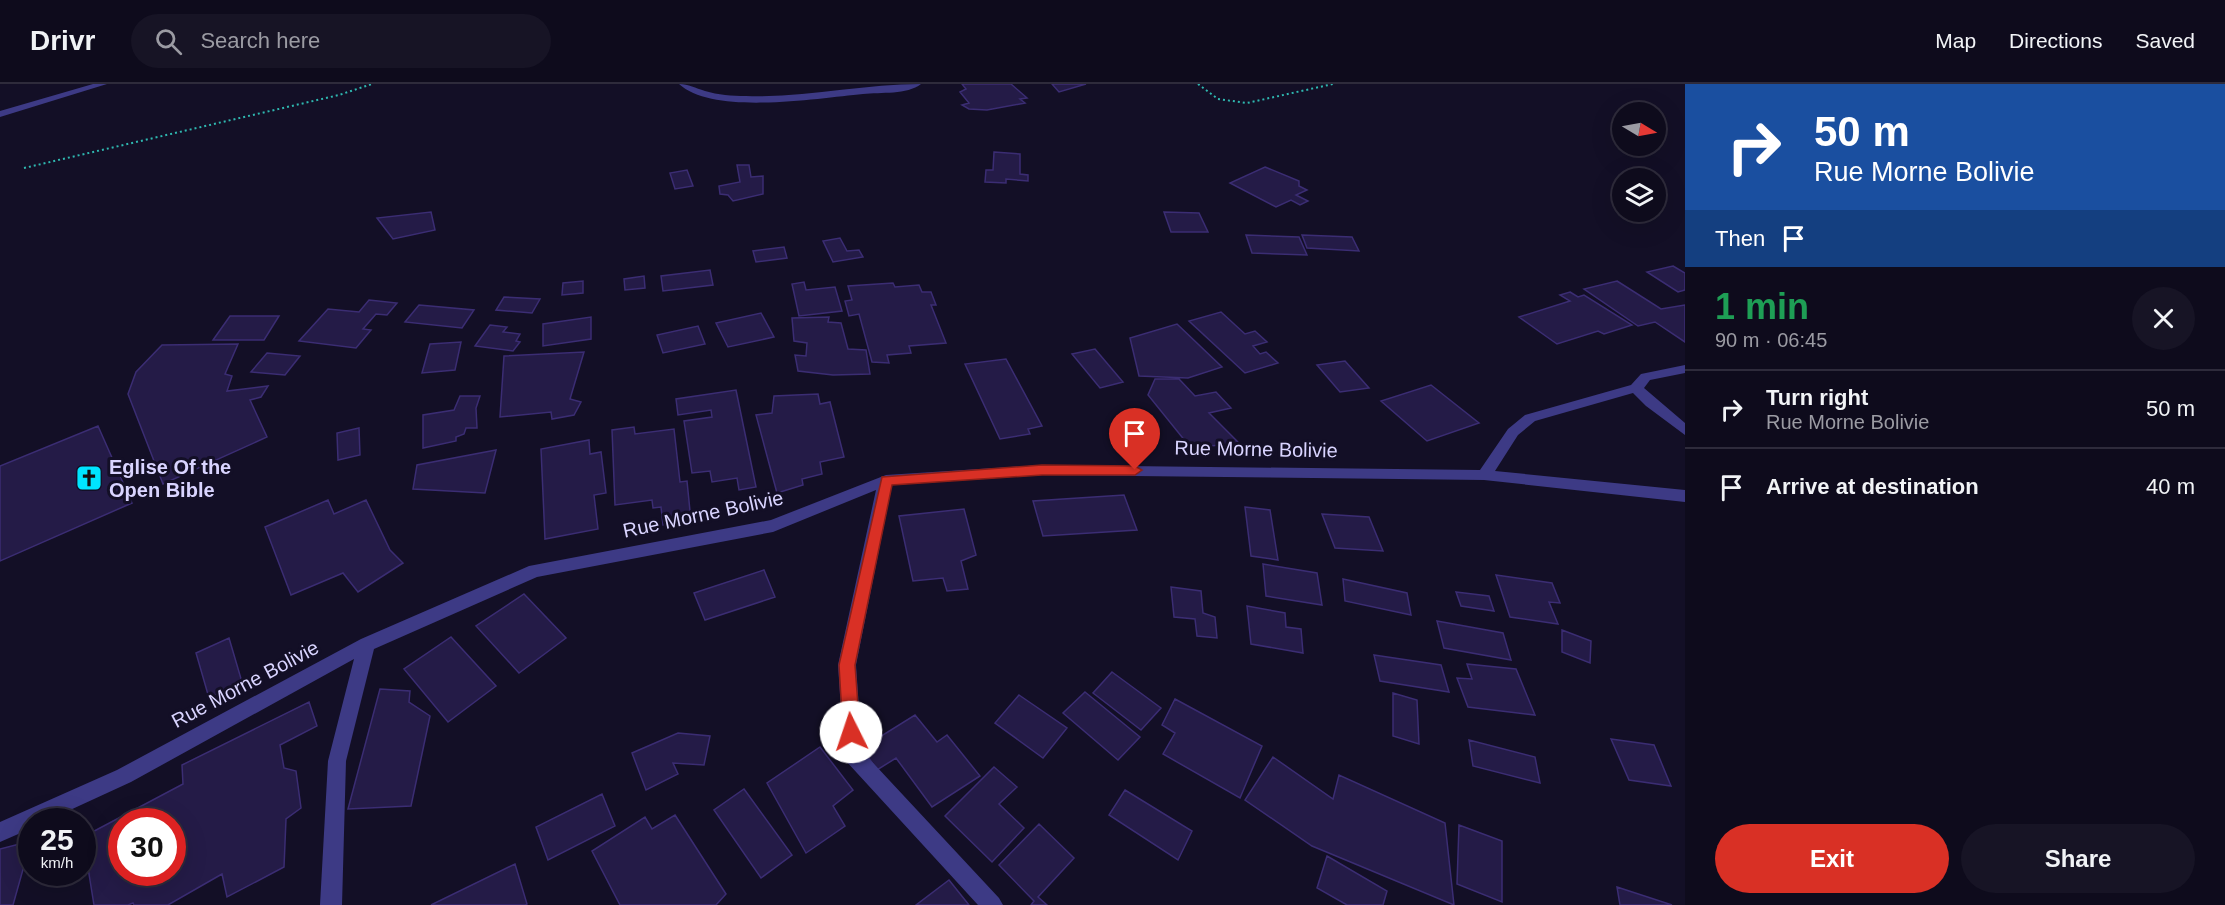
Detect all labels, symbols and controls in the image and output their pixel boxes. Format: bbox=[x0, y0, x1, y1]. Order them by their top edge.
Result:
search box bbox=[131, 14, 551, 68]
text: Drivr bbox=[30, 25, 95, 56]
icon: search bbox=[152, 25, 185, 58]
text: Search here bbox=[200, 28, 320, 53]
text: Map bbox=[1935, 29, 1976, 52]
text: Directions bbox=[2009, 29, 2102, 52]
text: Saved bbox=[2135, 29, 2195, 52]
north arrow bbox=[1612, 102, 1666, 156]
map controls bbox=[1612, 102, 1666, 222]
icon: right bbox=[1715, 108, 1793, 186]
text: 50 m bbox=[1814, 108, 1910, 155]
text: Rue Morne Bolivie bbox=[1814, 157, 2035, 187]
button: layers bbox=[1612, 168, 1666, 222]
icon: arrive bbox=[1777, 222, 1810, 255]
text: Then bbox=[1715, 226, 1765, 251]
text: 1 min bbox=[1715, 286, 1809, 327]
button: close bbox=[2132, 287, 2195, 350]
text: 90 m · 06:45 bbox=[1715, 329, 1827, 351]
text: Turn right bbox=[1766, 385, 1868, 410]
icon: right bbox=[1715, 393, 1748, 426]
text: 50 m bbox=[2146, 396, 2195, 421]
pin bbox=[1109, 408, 1160, 470]
text: Rue Morne Bolivie bbox=[1766, 411, 1929, 433]
icon: arrive bbox=[1118, 417, 1151, 450]
street label: Rue Morne Bolivie bbox=[1174, 437, 1338, 461]
place label: Eglise Of the Open Bible bbox=[109, 456, 231, 501]
church icon: Eglise Of the Open Bible bbox=[74, 463, 104, 493]
icon: arrive bbox=[1715, 471, 1748, 504]
text: Arrive at destination bbox=[1766, 474, 1979, 499]
text: 40 m bbox=[2146, 474, 2195, 499]
street label: Rue Morne Bolivie bbox=[621, 486, 785, 542]
street label: Rue Morne Bolivie bbox=[168, 636, 322, 732]
position arrow bbox=[819, 700, 883, 764]
speed limit sign: 30 bbox=[108, 808, 186, 886]
text: 25 bbox=[40, 823, 74, 856]
button: Exit bbox=[1715, 824, 1949, 893]
button: Share bbox=[1961, 824, 2195, 893]
text: km/h bbox=[41, 854, 73, 871]

